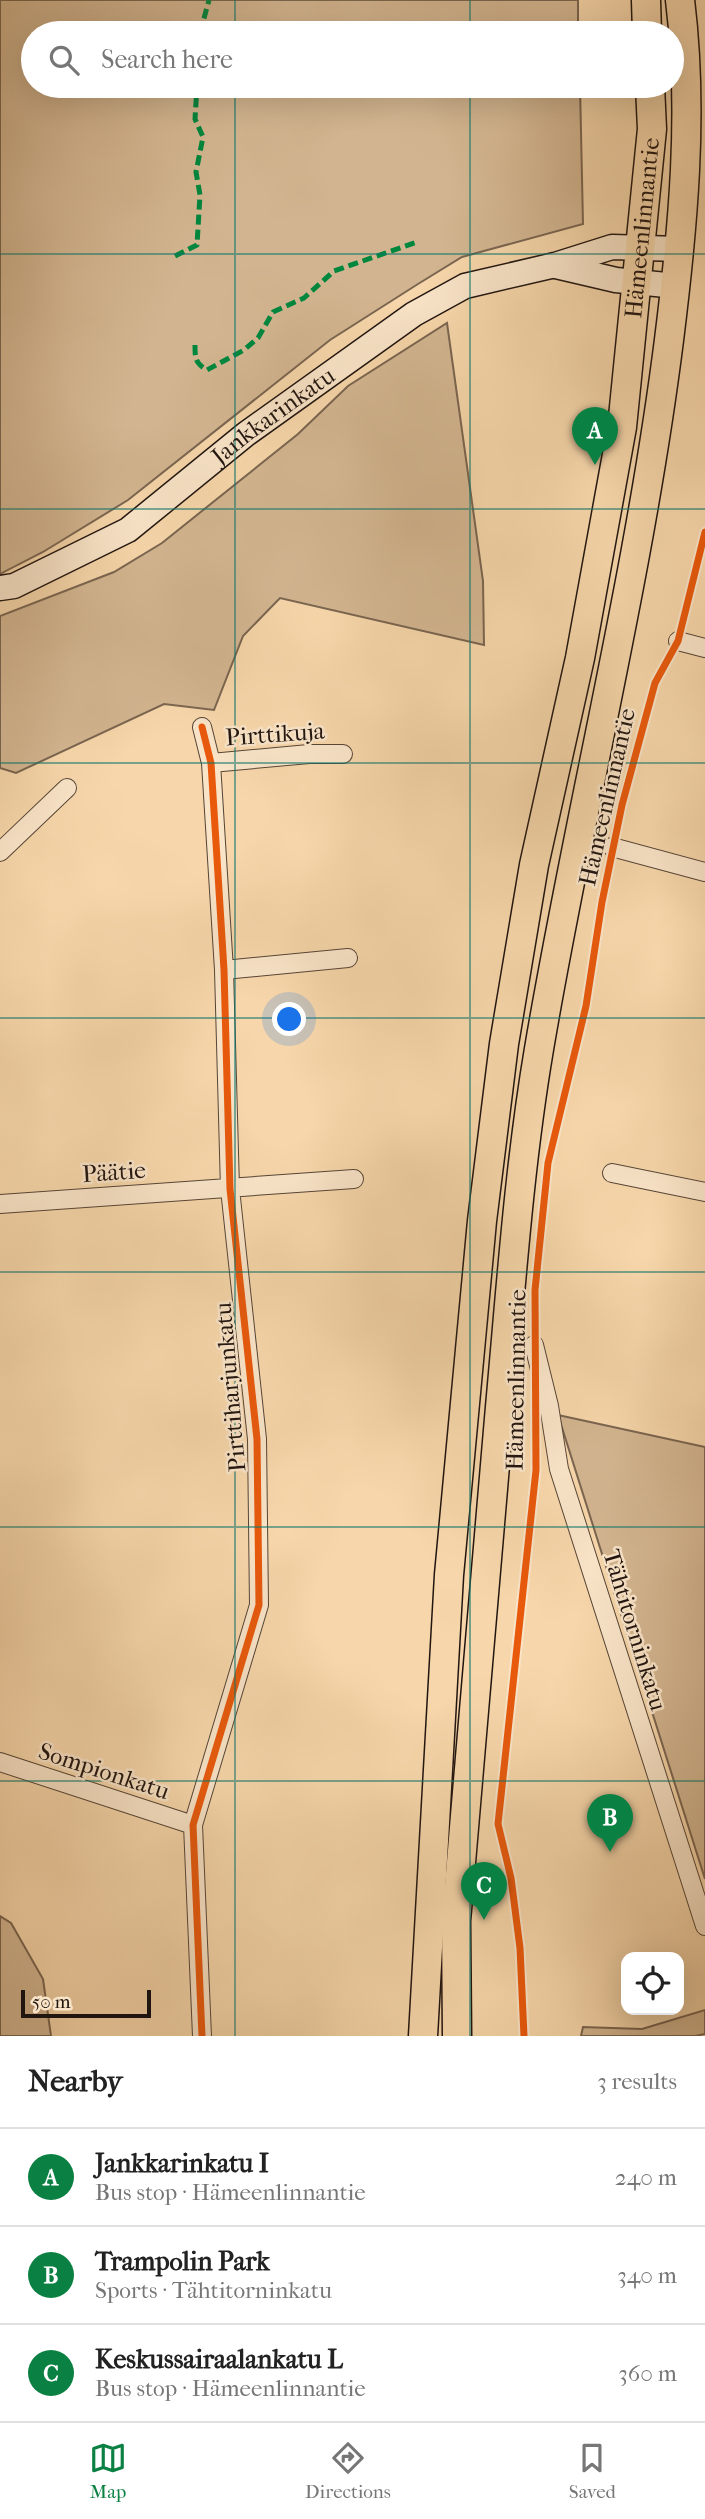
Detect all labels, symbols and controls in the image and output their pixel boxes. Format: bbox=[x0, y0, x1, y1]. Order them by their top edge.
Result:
search box bbox=[21, 21, 684, 98]
icon: search bbox=[45, 41, 83, 79]
text: Search here bbox=[101, 44, 233, 75]
street label: Hämeenlinnantie bbox=[619, 136, 665, 320]
street label: Jankkarinkatu bbox=[204, 361, 341, 472]
pin: A bbox=[572, 407, 618, 465]
street label: Hämeenlinnantie bbox=[573, 705, 641, 889]
street label: Pirttikuja bbox=[224, 717, 326, 751]
your location bbox=[272, 1002, 306, 1036]
street label: Päätie bbox=[81, 1156, 147, 1188]
street label: Hämeenlinnantie bbox=[500, 1289, 532, 1471]
street label: Pirttiharjunkatu bbox=[209, 1300, 251, 1473]
street label: Tähtitorninkatu bbox=[597, 1546, 673, 1714]
street label: Sompionkatu bbox=[35, 1737, 173, 1805]
pin: B bbox=[587, 1794, 633, 1852]
pin: C bbox=[461, 1862, 507, 1920]
map controls bbox=[621, 1952, 684, 2015]
button: locate bbox=[621, 1952, 684, 2015]
scale bar bbox=[21, 1987, 150, 2019]
text: 50 m bbox=[32, 1991, 71, 2013]
text: Nearby bbox=[28, 2064, 123, 2099]
text: 3 results bbox=[597, 2068, 677, 2095]
text: Jankkarinkatu I bbox=[95, 2148, 269, 2179]
text: A bbox=[44, 2164, 58, 2191]
text: 240 m bbox=[615, 2164, 677, 2191]
text: Bus stop · Hämeenlinnantie bbox=[95, 2179, 366, 2206]
text: Trampolin Park bbox=[95, 2246, 270, 2277]
text: B bbox=[44, 2262, 58, 2289]
text: 340 m bbox=[617, 2262, 677, 2289]
text: Sports · Tähtitorninkatu bbox=[95, 2277, 332, 2304]
text: Keskussairaalankatu L bbox=[95, 2344, 343, 2375]
text: C bbox=[43, 2360, 59, 2387]
text: 360 m bbox=[618, 2360, 677, 2387]
text: Bus stop · Hämeenlinnantie bbox=[95, 2375, 366, 2402]
tab: Map bbox=[89, 2439, 127, 2503]
tab: Directions bbox=[305, 2439, 391, 2503]
tab: Saved bbox=[569, 2439, 616, 2503]

